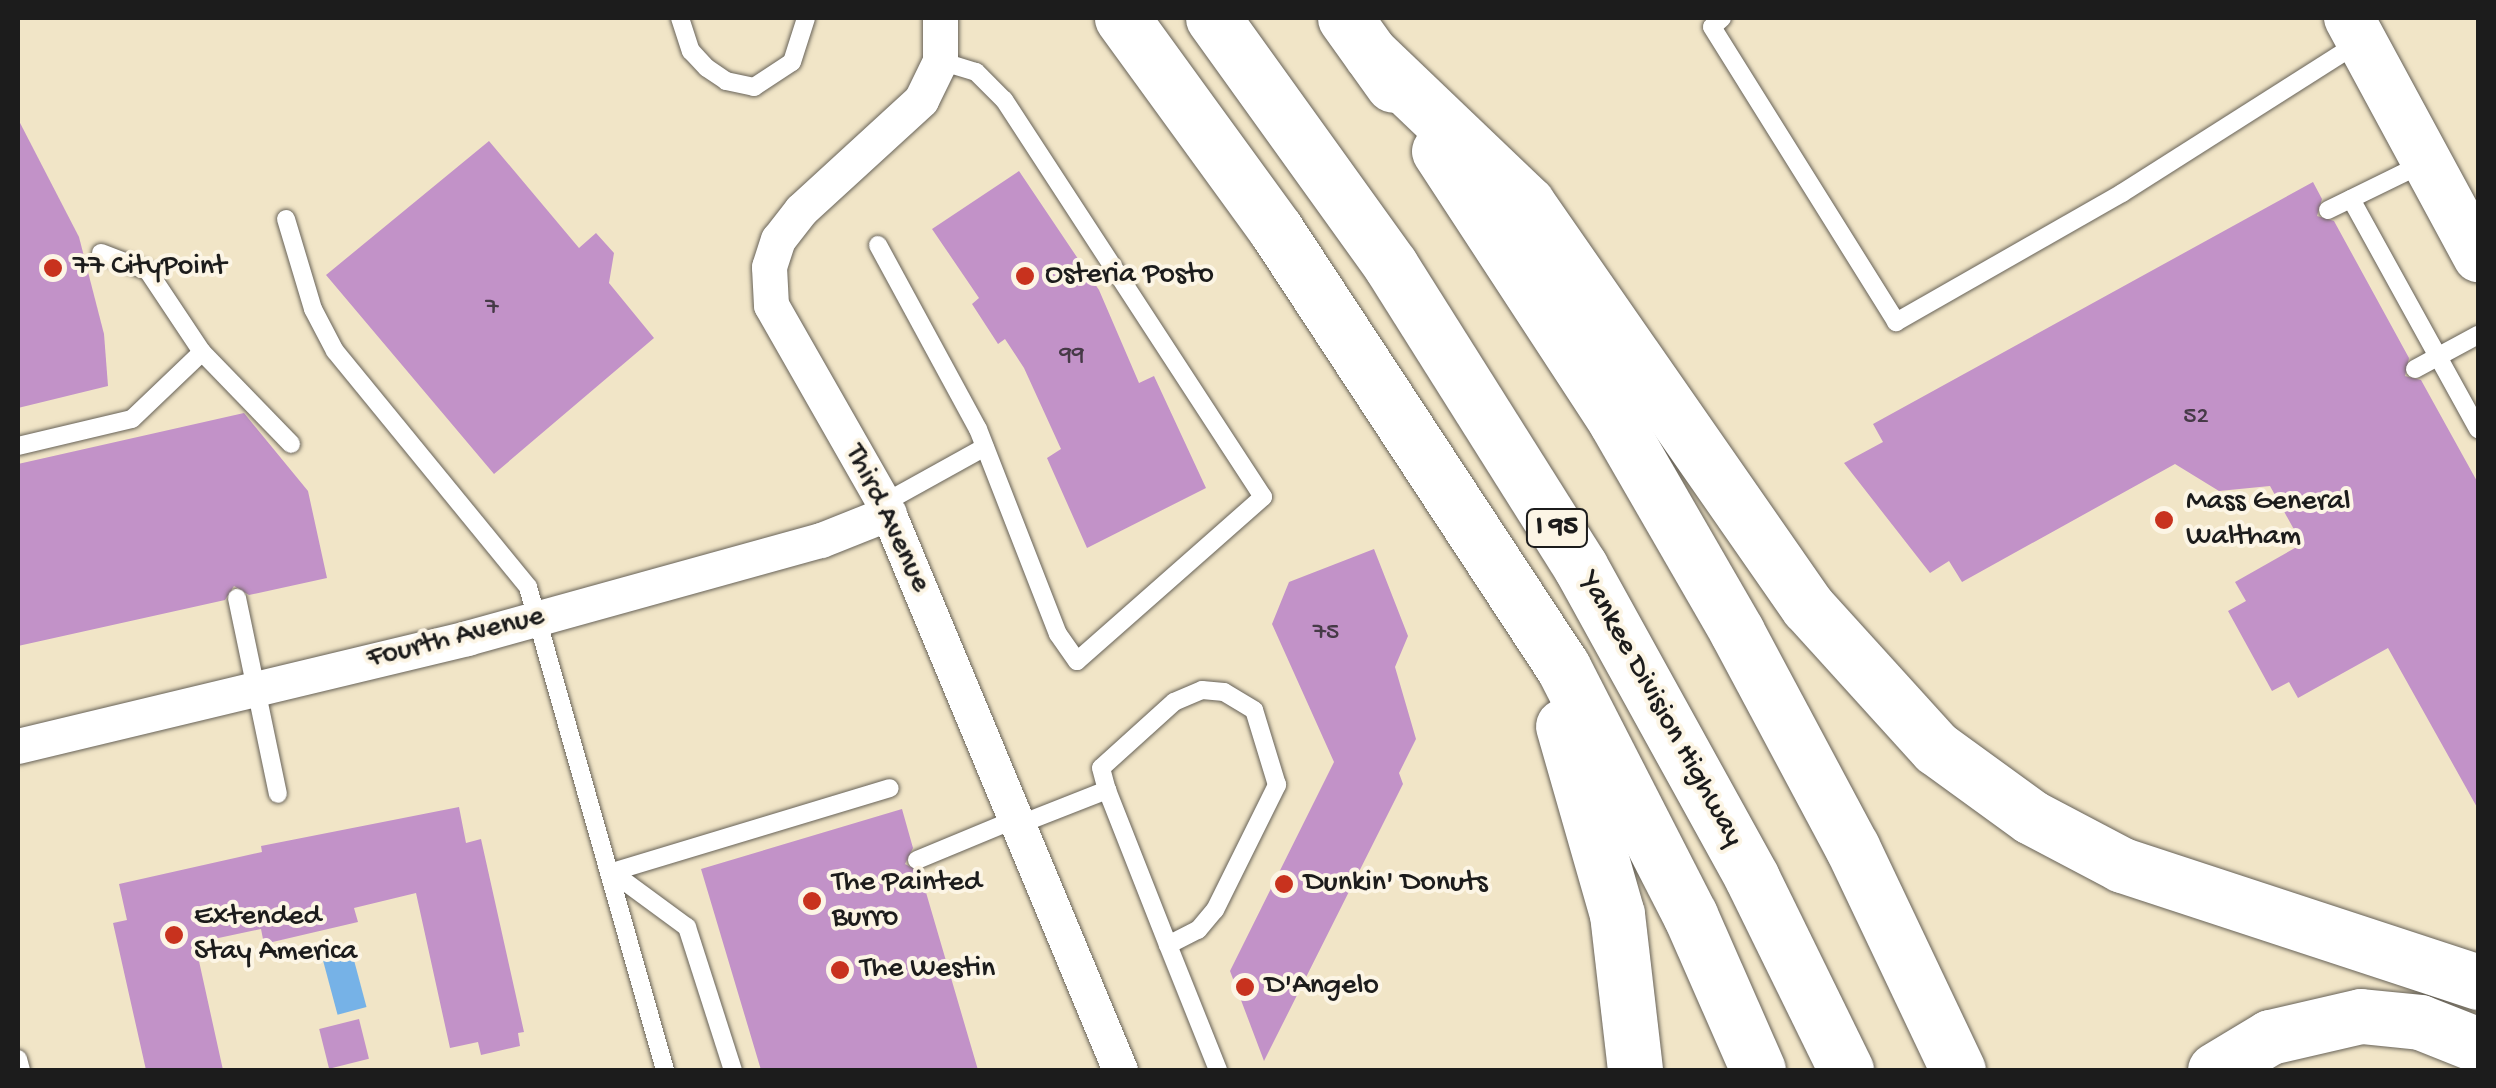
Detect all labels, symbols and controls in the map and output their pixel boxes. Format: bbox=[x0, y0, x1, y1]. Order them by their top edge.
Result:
place label: 77 CityPoint bbox=[73, 250, 226, 286]
marker: 77 CityPoint bbox=[42, 257, 64, 279]
place label: Osteria Posto bbox=[1045, 258, 1214, 294]
marker: Osteria Posto bbox=[1014, 265, 1036, 287]
house number: 7 bbox=[485, 294, 499, 324]
house number: 99 bbox=[1059, 341, 1085, 371]
house number: 52 bbox=[2183, 403, 2209, 433]
street label: Third Avenue bbox=[835, 439, 937, 599]
place label: Mass General Waltham bbox=[2186, 485, 2351, 556]
road number: I 95 bbox=[1524, 505, 1590, 551]
marker: Mass General Waltham bbox=[2151, 507, 2177, 533]
street label: Yankee Division Highway bbox=[1570, 567, 1750, 853]
street label: Fourth Avenue bbox=[364, 600, 548, 678]
house number: 75 bbox=[1313, 619, 1339, 649]
place label: The Painted Burro bbox=[832, 866, 982, 936]
place label: Dunkin' Donuts bbox=[1304, 866, 1487, 902]
marker: Dunkin' Donuts bbox=[1273, 873, 1295, 895]
marker: The Painted Burro bbox=[801, 890, 823, 912]
place label: Extended Stay America bbox=[194, 900, 357, 970]
marker: Extended Stay America bbox=[163, 924, 185, 946]
place label: The Westin bbox=[860, 952, 995, 988]
marker: The Westin bbox=[829, 959, 851, 981]
place label: D'Angelo bbox=[1265, 969, 1379, 1005]
marker: D'Angelo bbox=[1234, 976, 1256, 998]

